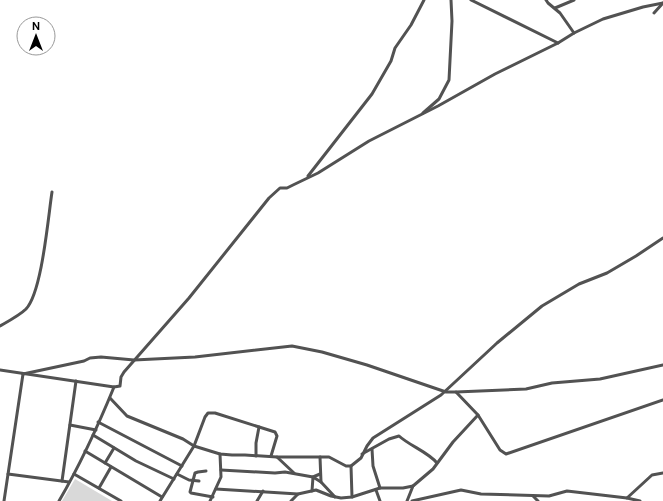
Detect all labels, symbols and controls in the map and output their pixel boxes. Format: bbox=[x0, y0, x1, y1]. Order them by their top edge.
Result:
north arrow bbox=[16, 16, 56, 56]
text: N bbox=[32, 19, 40, 33]

